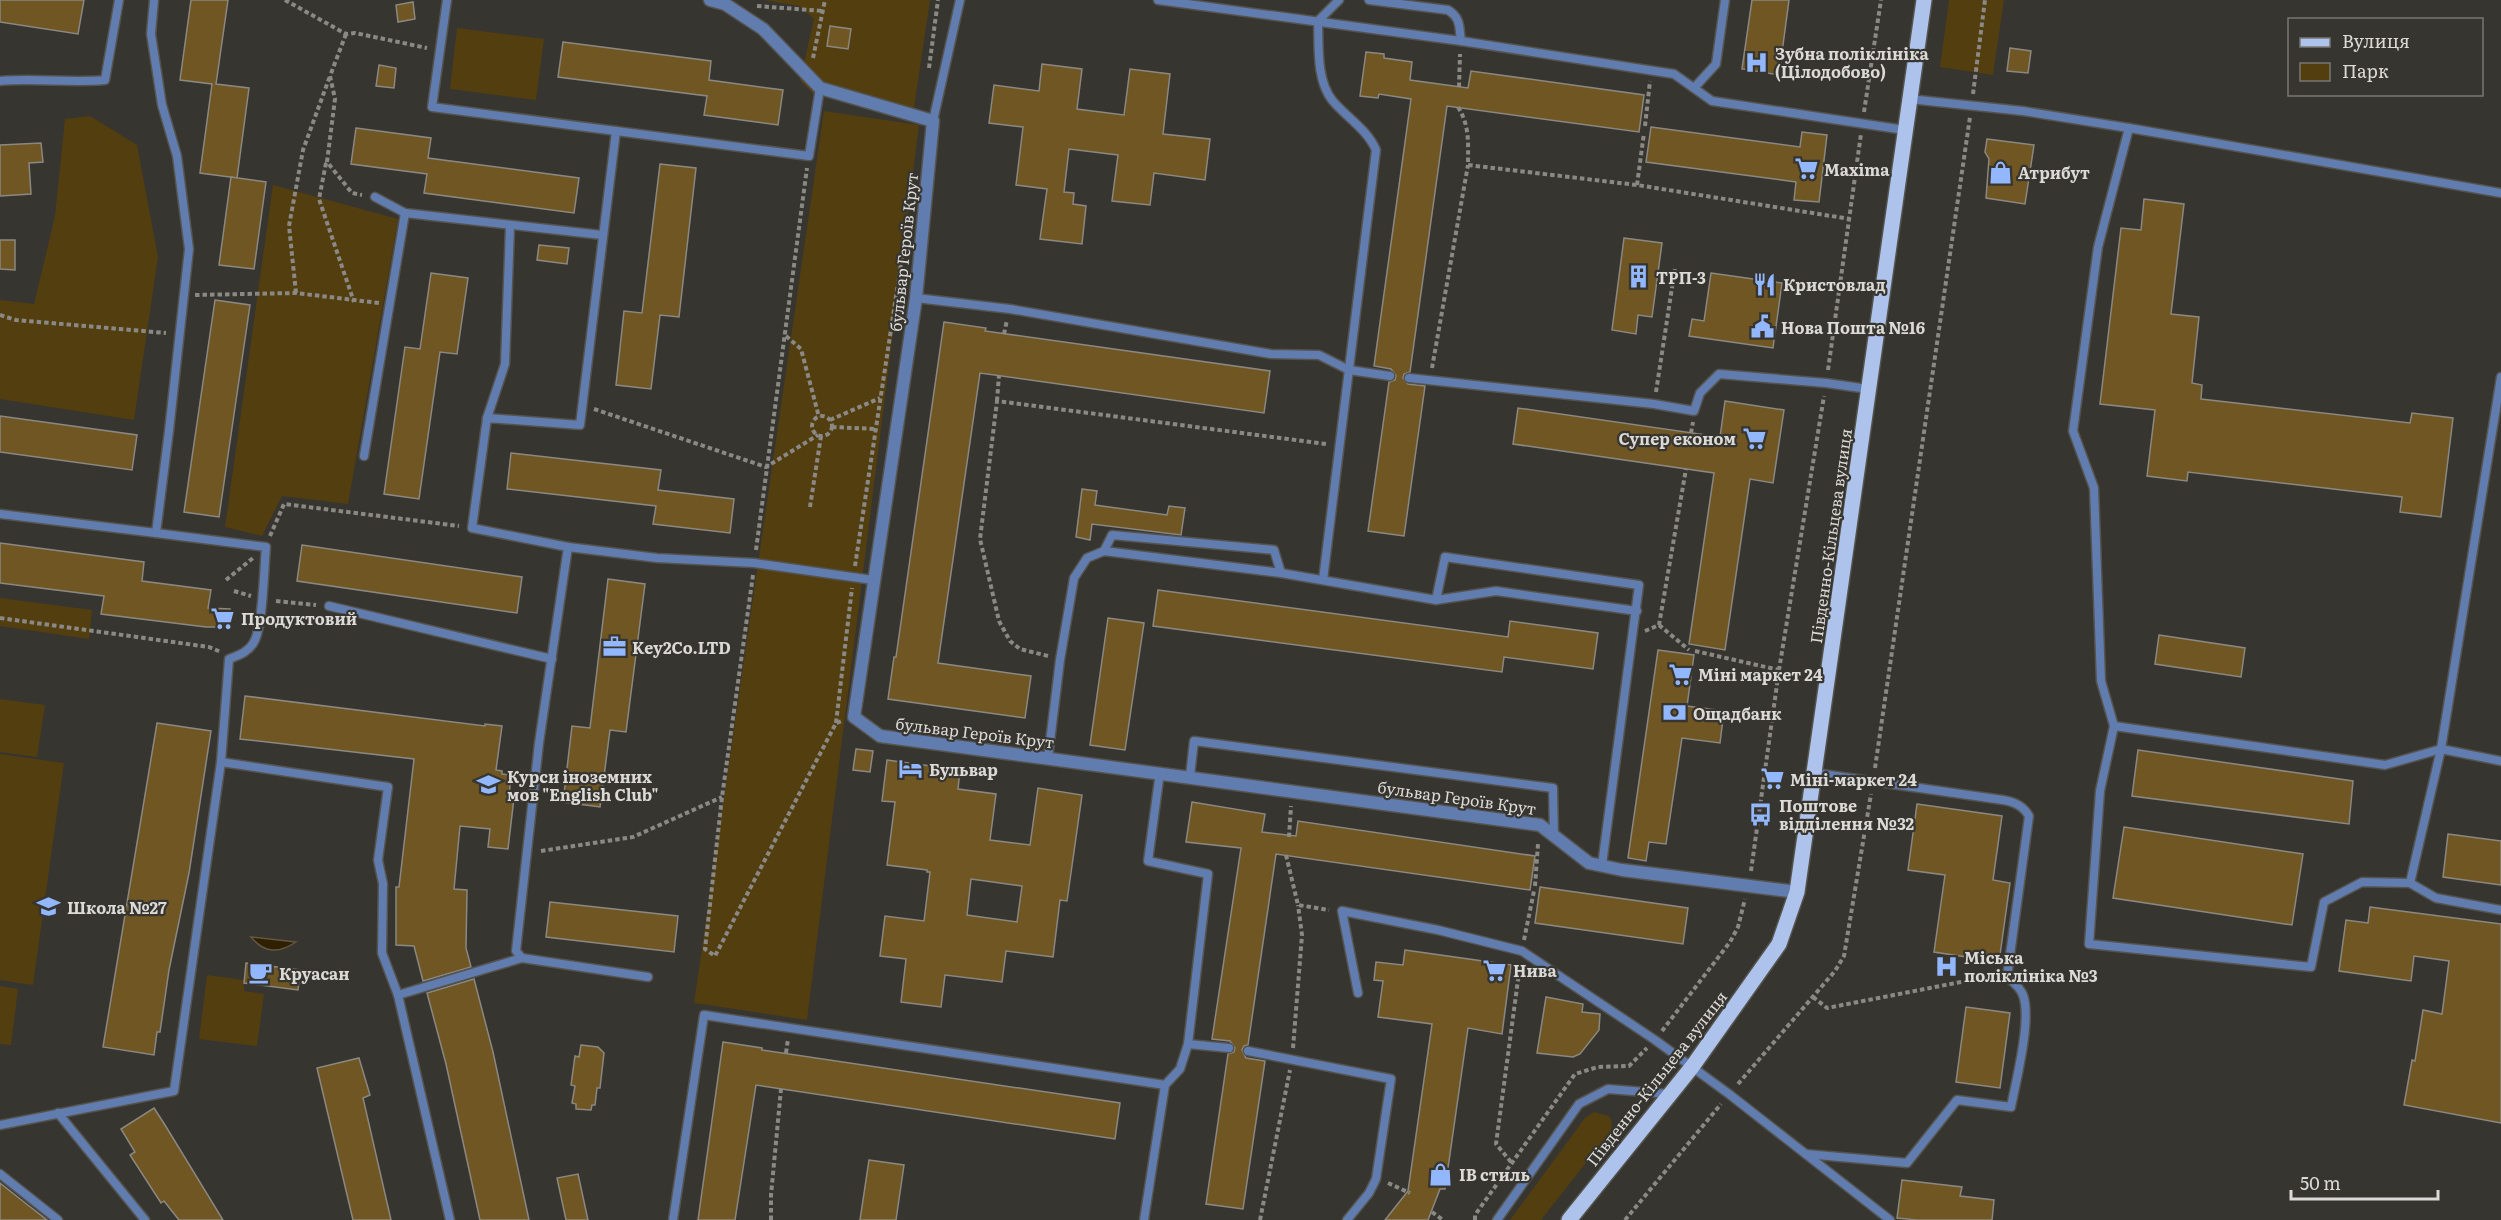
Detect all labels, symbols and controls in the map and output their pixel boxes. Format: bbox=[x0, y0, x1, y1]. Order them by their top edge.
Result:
legend bbox=[2288, 18, 2483, 96]
text: Вулиця bbox=[2342, 27, 2410, 54]
place label: Зубна поліклініка (Цілодобово) bbox=[1775, 41, 1930, 83]
hospital icon: Зубна поліклініка (Цілодобово) bbox=[1744, 49, 1770, 75]
text: Парк bbox=[2342, 57, 2389, 84]
supermarket icon: Maxima bbox=[1793, 156, 1819, 182]
place label: Maxima bbox=[1824, 157, 1890, 181]
shop icon: Атрибут bbox=[1987, 159, 2013, 185]
place label: Атрибут bbox=[2018, 160, 2090, 184]
street label: бульвар Героїв Крут bbox=[883, 171, 923, 333]
building icon: ТРП-3 bbox=[1625, 264, 1651, 290]
place label: ТРП-3 bbox=[1656, 265, 1706, 289]
restaurant icon: Кристовлад bbox=[1752, 271, 1778, 297]
place label: Кристовлад bbox=[1783, 272, 1886, 296]
public building icon: Нова Пошта №16 bbox=[1750, 314, 1776, 340]
place label: Нова Пошта №16 bbox=[1781, 315, 1925, 339]
supermarket icon: Супер економ bbox=[1741, 425, 1767, 451]
place label: Супер економ bbox=[1618, 426, 1736, 450]
street label: Південно-Кільцева вулиця bbox=[1803, 427, 1857, 645]
supermarket icon: Продуктовий bbox=[210, 605, 236, 631]
place label: Продуктовий bbox=[241, 606, 357, 630]
office icon: Key2Co.LTD bbox=[601, 634, 627, 660]
place label: Key2Co.LTD bbox=[632, 635, 731, 659]
supermarket icon: Міні маркет 24 bbox=[1667, 661, 1693, 687]
place label: Міні маркет 24 bbox=[1698, 662, 1823, 686]
bank icon: Ощадбанк bbox=[1662, 700, 1688, 726]
place label: Ощадбанк bbox=[1693, 701, 1782, 725]
street label: бульвар Героїв Крут bbox=[894, 710, 1056, 754]
hotel icon: Бульвар bbox=[898, 756, 924, 782]
place label: Бульвар bbox=[929, 757, 998, 781]
place label: Курси іноземних мов "English Club" bbox=[507, 764, 659, 806]
supermarket icon: Міні-маркет 24 bbox=[1759, 766, 1785, 792]
place label: Міні-маркет 24 bbox=[1790, 767, 1917, 791]
school or university icon: Курси іноземних мов "English Club" bbox=[476, 772, 502, 798]
street label: бульвар Героїв Крут bbox=[1376, 774, 1538, 820]
place label: Поштове відділення №32 bbox=[1779, 793, 1915, 835]
bus stop icon: Поштове відділення №32 bbox=[1748, 801, 1774, 827]
school or university icon: Школа №27 bbox=[36, 894, 62, 920]
place label: Школа №27 bbox=[67, 895, 167, 919]
place label: Міська поліклініка №3 bbox=[1964, 945, 2098, 987]
hospital icon: Міська поліклініка №3 bbox=[1933, 953, 1959, 979]
supermarket icon: Нива bbox=[1482, 957, 1508, 983]
place label: Нива bbox=[1513, 958, 1557, 982]
cafe icon: Круасан bbox=[248, 960, 274, 986]
place label: Круасан bbox=[279, 961, 350, 985]
street label: Південно-Кільцева вулиця bbox=[1580, 985, 1732, 1171]
shop icon: ІВ стиль bbox=[1428, 1161, 1454, 1187]
place label: ІВ стиль bbox=[1459, 1162, 1530, 1186]
scale bar bbox=[2291, 1163, 2438, 1201]
text: 50 m bbox=[2300, 1169, 2341, 1196]

